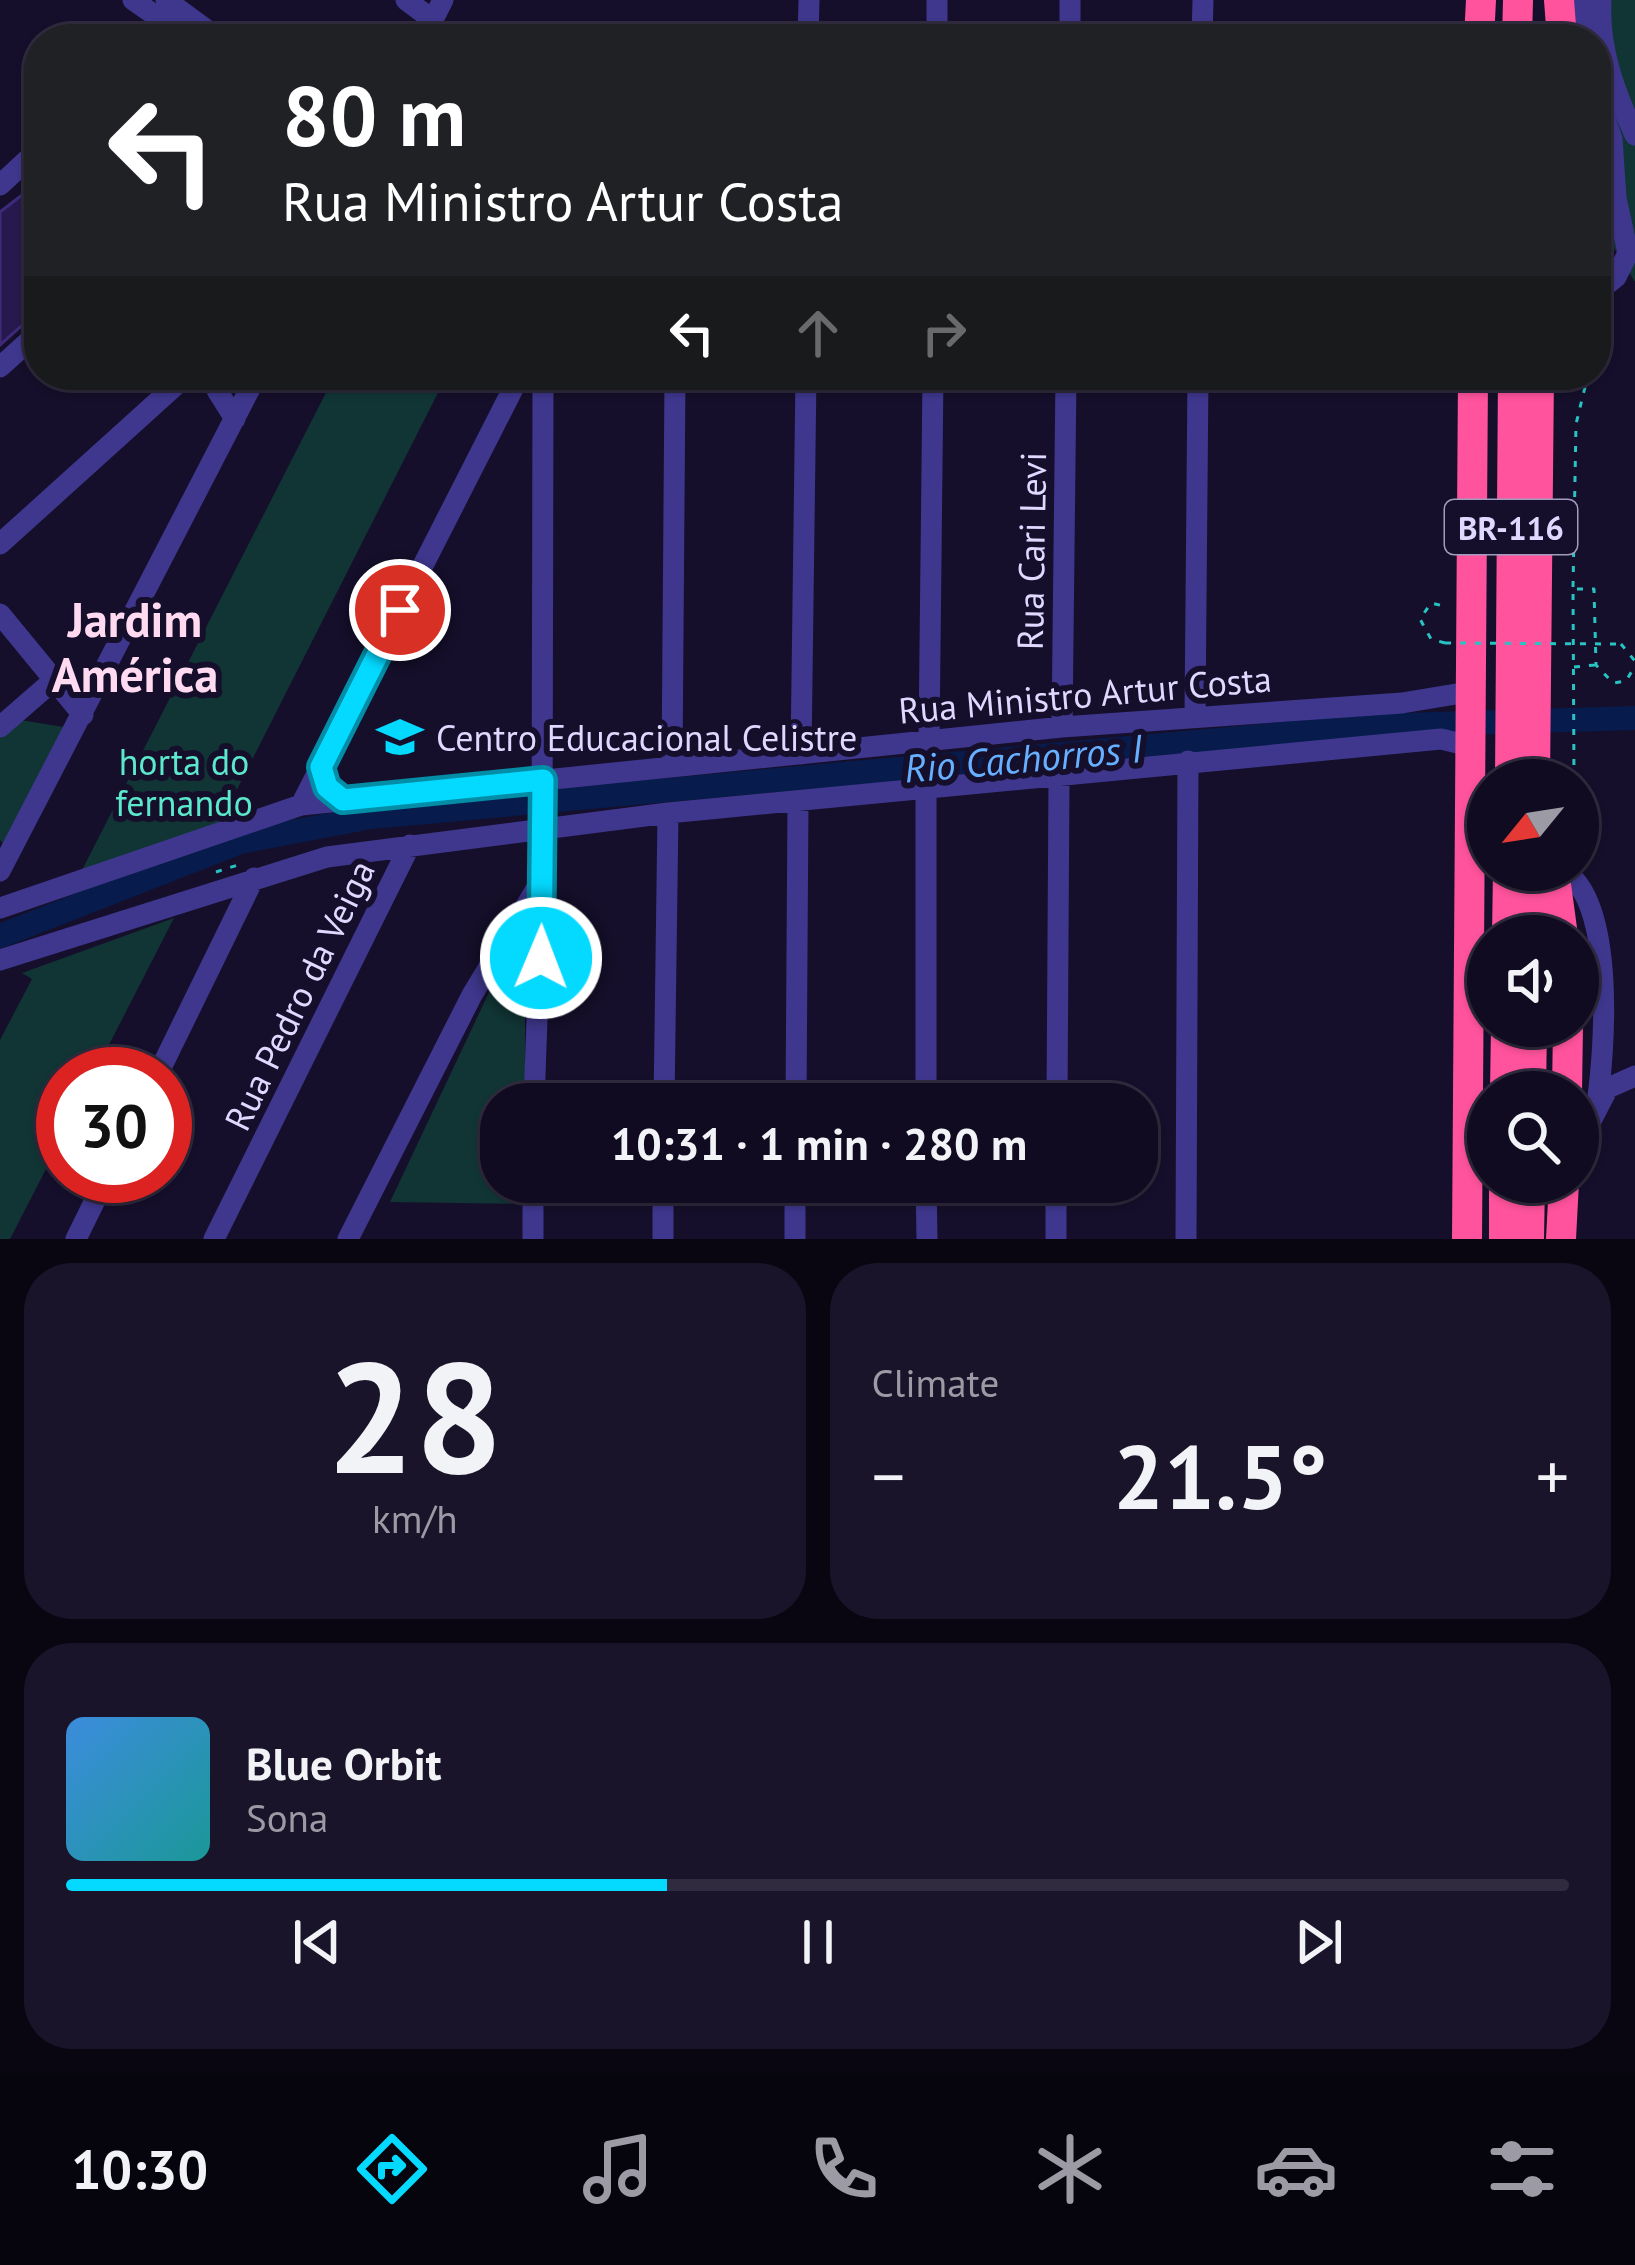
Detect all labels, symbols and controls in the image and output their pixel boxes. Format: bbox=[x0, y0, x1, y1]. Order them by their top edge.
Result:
text: 80 m bbox=[282, 60, 466, 169]
icon: left bbox=[84, 72, 240, 228]
text: Rua Ministro Artur Costa bbox=[282, 166, 844, 236]
icon: left bbox=[659, 300, 725, 366]
icon: ahead bbox=[785, 300, 851, 366]
icon: right bbox=[911, 300, 977, 366]
street label: Rua Cari Levi bbox=[1006, 451, 1056, 651]
road number: BR-116 bbox=[1445, 500, 1577, 554]
pin bbox=[349, 559, 451, 661]
icon: arrive bbox=[367, 577, 433, 643]
district label: Jardim América bbox=[52, 588, 218, 705]
street label: Rua Ministro Artur Costa bbox=[896, 654, 1274, 734]
school or university icon: Centro Educacional Celistre bbox=[375, 712, 425, 762]
place label: Centro Educacional Celistre bbox=[436, 714, 857, 761]
water label: Rio Cachorros I bbox=[902, 722, 1145, 794]
park label: horta do fernando bbox=[115, 738, 253, 826]
north arrow bbox=[1467, 759, 1599, 891]
map controls bbox=[1467, 759, 1599, 1203]
street label: Rua Pedro da Veiga bbox=[213, 852, 385, 1138]
position arrow bbox=[478, 895, 604, 1021]
button: sound bbox=[1467, 915, 1599, 1047]
speed limit sign: 30 bbox=[36, 1047, 192, 1203]
button: search bbox=[1467, 1071, 1599, 1203]
text: 10:31 · 1 min · 280 m bbox=[611, 1114, 1027, 1172]
text: 28 bbox=[326, 1314, 503, 1516]
text: Climate bbox=[872, 1357, 999, 1408]
text: 21.5° bbox=[1113, 1417, 1328, 1534]
text: − bbox=[872, 1433, 905, 1518]
text: + bbox=[1536, 1433, 1569, 1518]
text: km/h bbox=[372, 1493, 458, 1544]
text: Blue Orbit bbox=[246, 1734, 442, 1792]
text: Sona bbox=[246, 1792, 328, 1843]
icon: previous bbox=[284, 1909, 350, 1975]
icon: pause bbox=[785, 1909, 851, 1975]
icon: next bbox=[1286, 1909, 1352, 1975]
icon: directions bbox=[350, 2127, 434, 2211]
icon: music bbox=[576, 2127, 660, 2211]
icon: phone bbox=[802, 2127, 886, 2211]
icon: climate bbox=[1028, 2127, 1112, 2211]
icon: car bbox=[1254, 2127, 1338, 2211]
icon: filters bbox=[1480, 2127, 1564, 2211]
text: 10:30 bbox=[71, 2134, 208, 2204]

